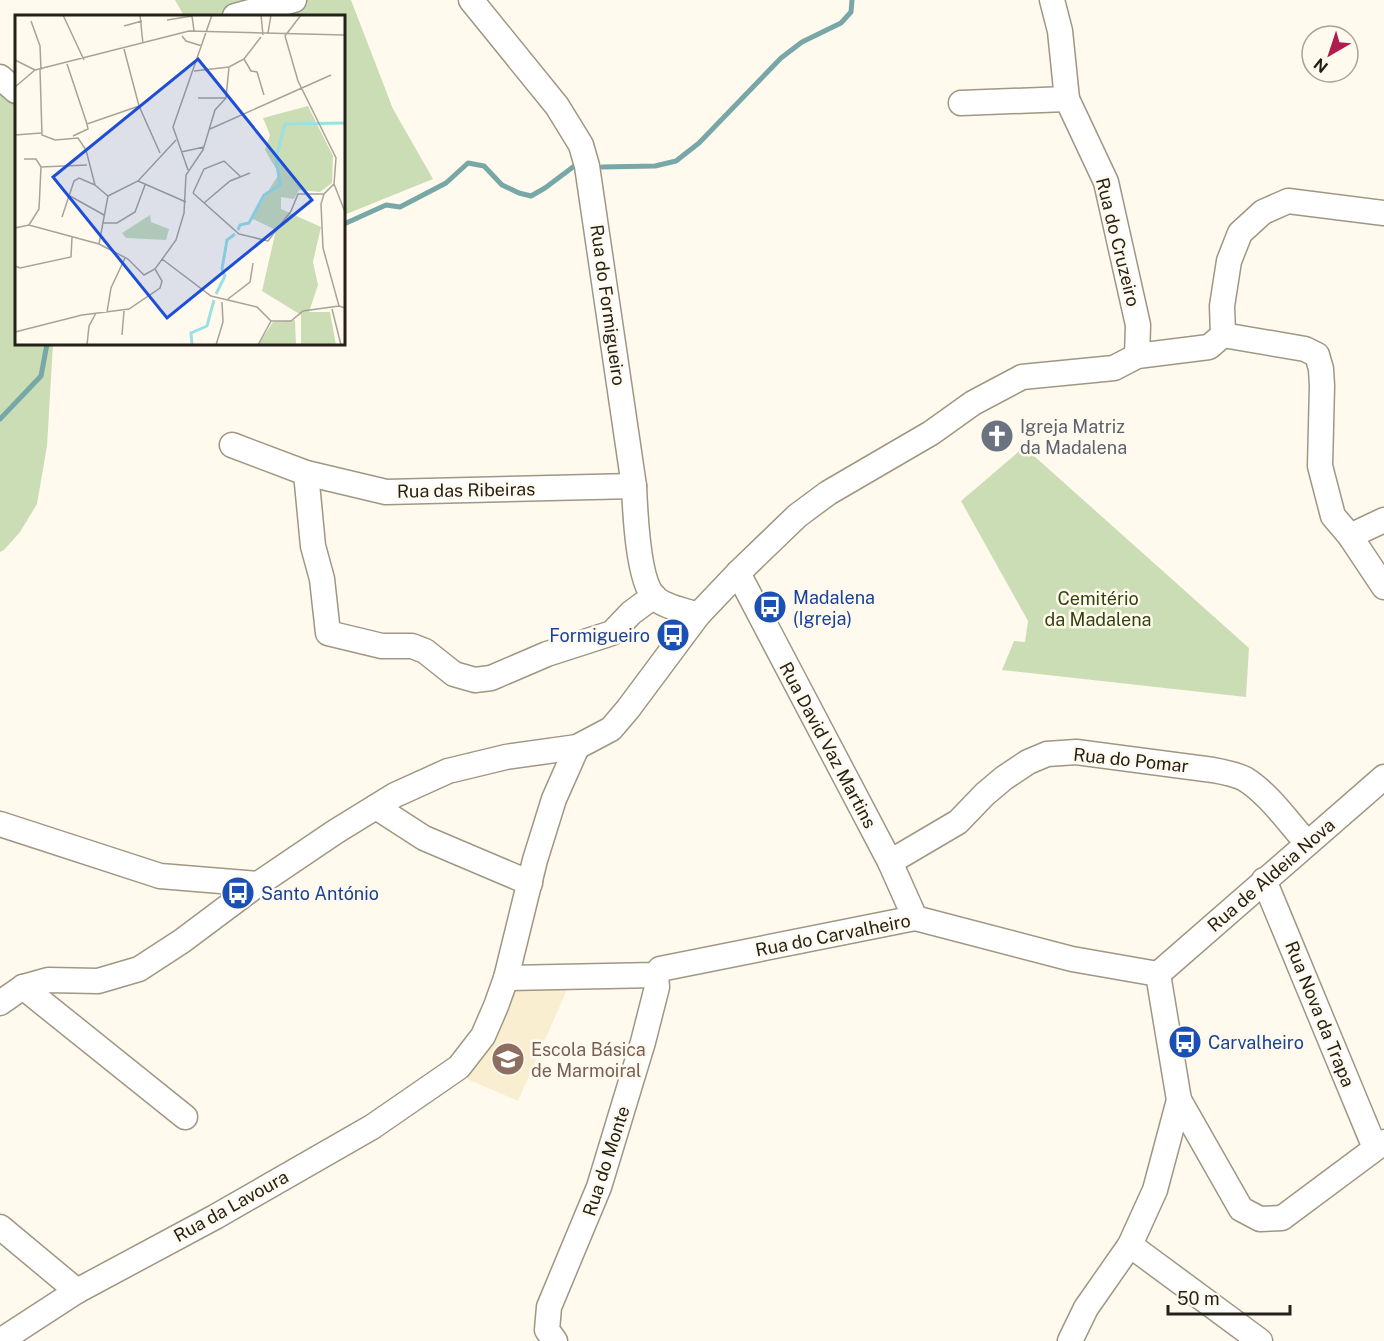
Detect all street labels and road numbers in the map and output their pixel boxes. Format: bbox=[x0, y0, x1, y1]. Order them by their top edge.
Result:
street label: Rua do Cruzeiro bbox=[1092, 175, 1144, 309]
street label: Rua do Formigueiro bbox=[586, 223, 630, 387]
street label: Rua das Ribeiras bbox=[397, 478, 535, 502]
street label: Rua David Vaz Martins bbox=[775, 658, 881, 832]
street label: Rua do Pomar bbox=[1072, 744, 1190, 776]
street label: Rua de Aldeia Nova bbox=[1203, 814, 1339, 936]
street label: Rua do Carvalheiro bbox=[754, 910, 912, 960]
street label: Rua Nova da Trapa bbox=[1281, 938, 1359, 1090]
street label: Rua do Monte bbox=[578, 1103, 634, 1219]
street label: Rua da Lavoura bbox=[170, 1166, 292, 1246]

